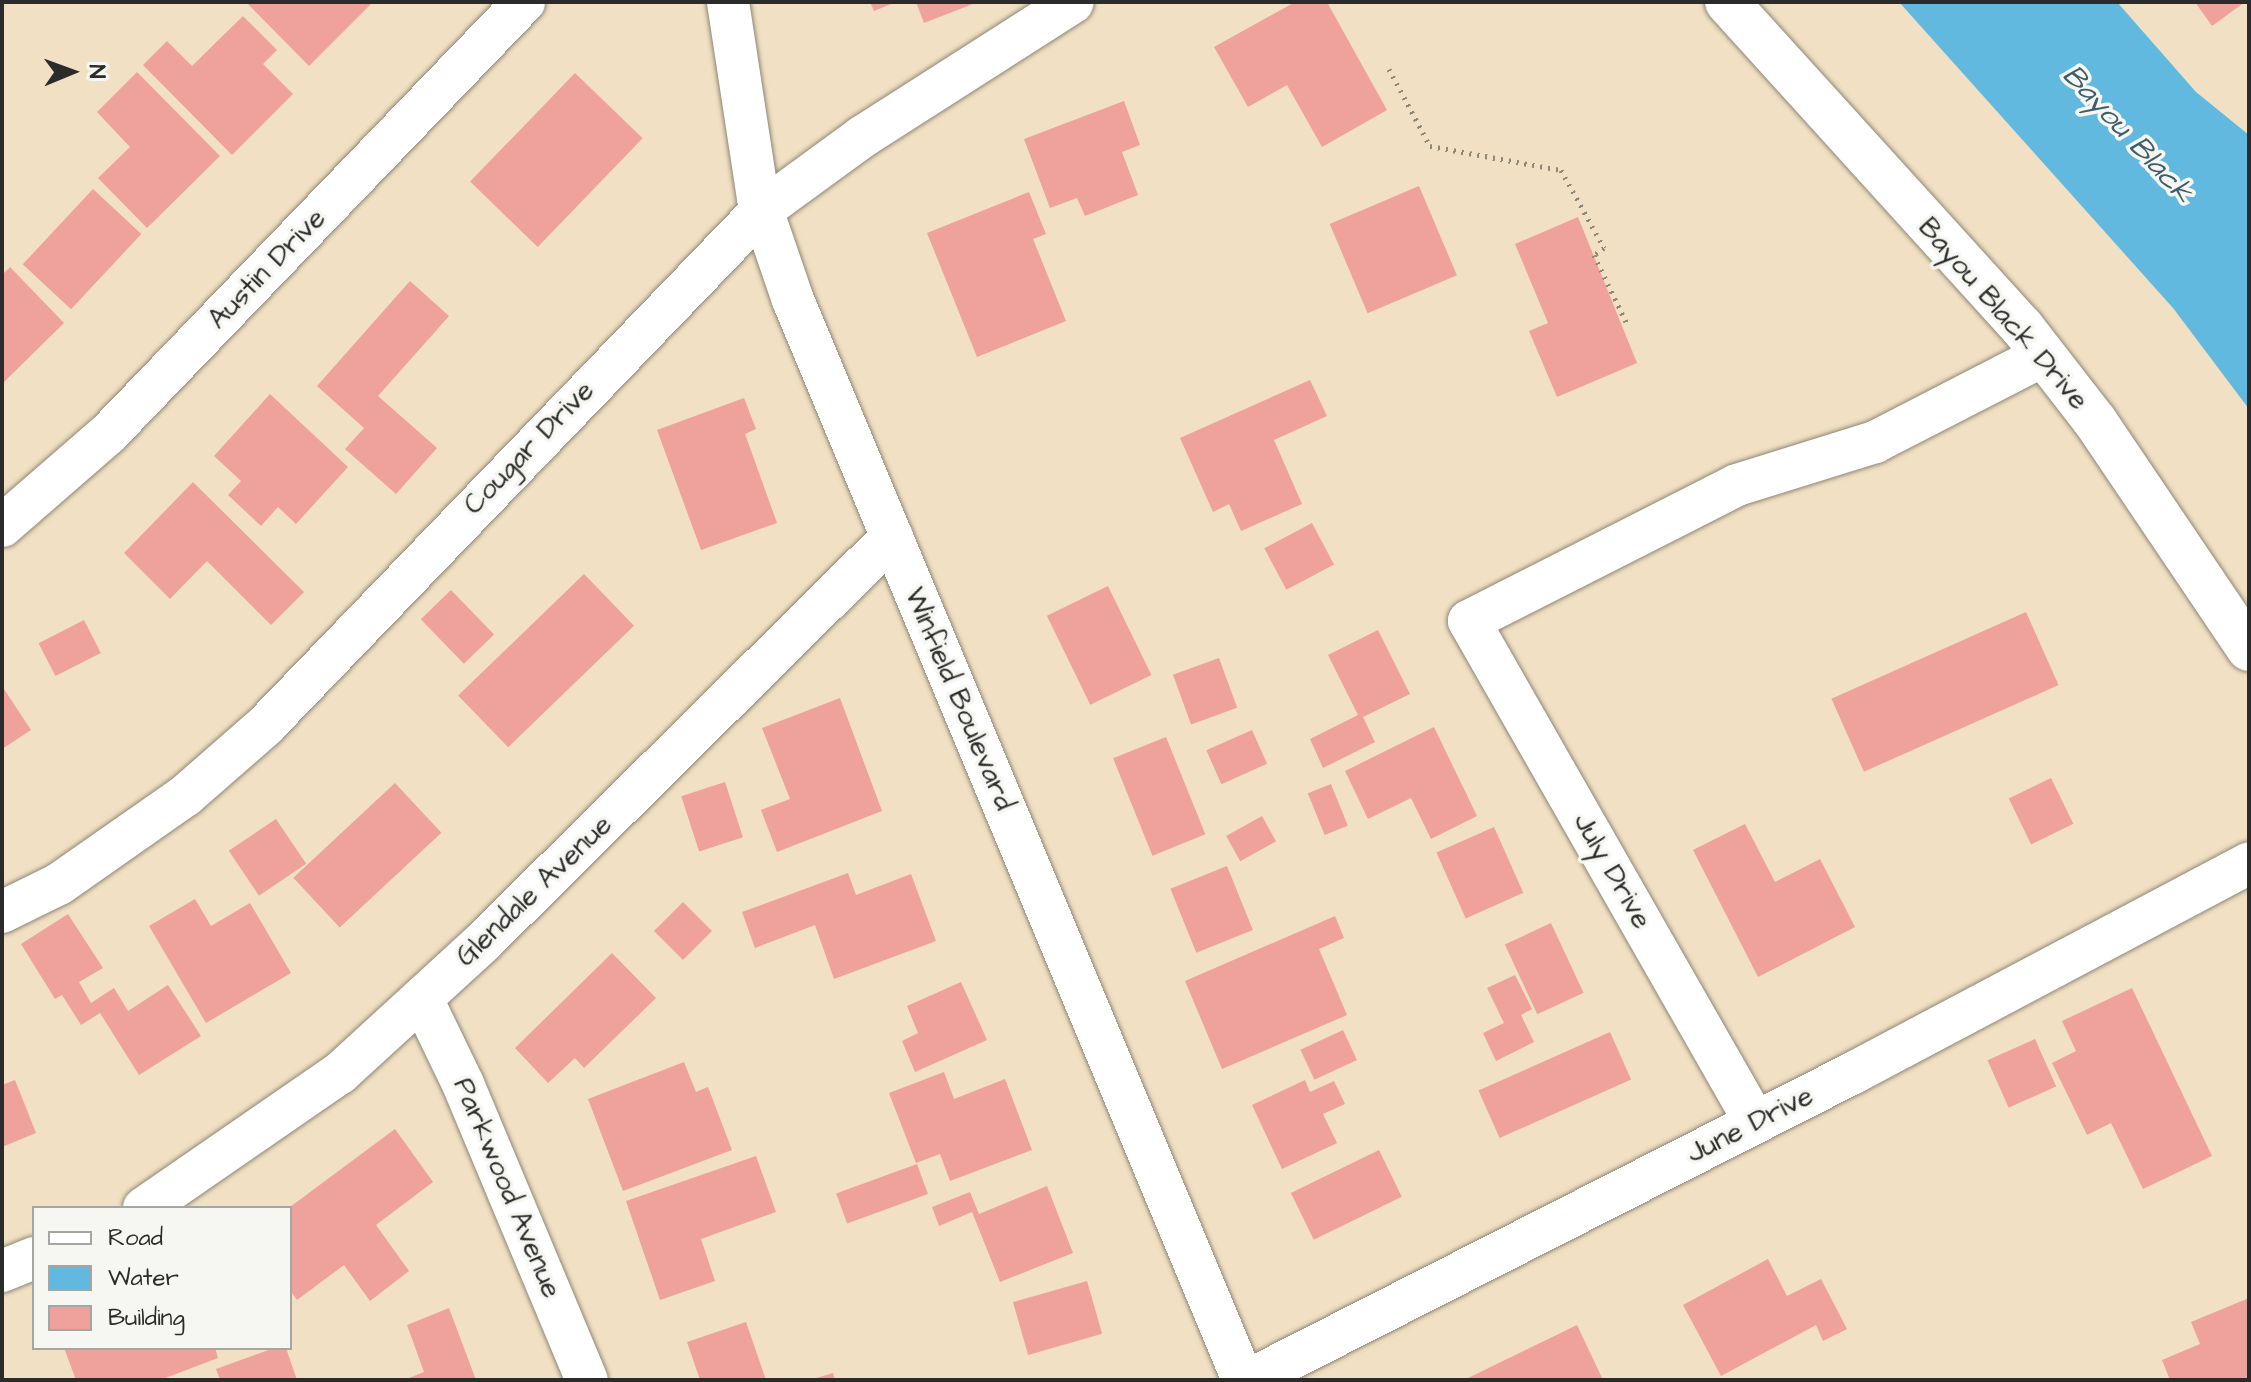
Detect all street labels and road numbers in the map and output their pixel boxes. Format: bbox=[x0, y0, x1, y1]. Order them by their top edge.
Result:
street label: Austin Drive bbox=[201, 202, 333, 336]
street label: Bayou Black Drive bbox=[1911, 211, 2095, 417]
street label: Cougar Drive bbox=[457, 374, 601, 522]
street label: Winfield Boulevard bbox=[897, 583, 1021, 815]
street label: July Drive bbox=[1566, 807, 1658, 935]
street label: Glendale Avenue bbox=[449, 808, 619, 974]
street label: Parkwood Avenue bbox=[446, 1073, 568, 1303]
street label: June Drive bbox=[1681, 1079, 1819, 1171]

